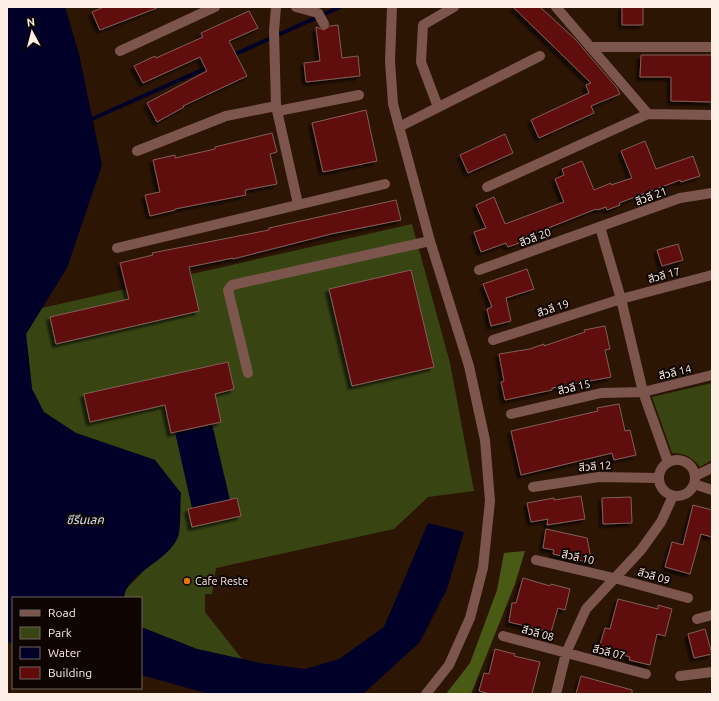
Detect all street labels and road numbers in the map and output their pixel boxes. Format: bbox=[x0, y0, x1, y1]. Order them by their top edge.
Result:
street label: สีวลี 21 bbox=[633, 185, 669, 207]
street label: สีวลี 20 bbox=[517, 226, 553, 248]
street label: สีวลี 17 bbox=[647, 265, 681, 285]
street label: สีวลี 19 bbox=[535, 297, 571, 319]
street label: สีวลี 14 bbox=[658, 362, 692, 382]
street label: สีวลี 15 bbox=[557, 377, 591, 397]
street label: สีวลี 12 bbox=[578, 459, 612, 473]
street label: สีวลี 10 bbox=[561, 548, 595, 566]
street label: สีวลี 09 bbox=[637, 566, 671, 586]
street label: สีวลี 08 bbox=[521, 623, 555, 643]
street label: สีวลี 07 bbox=[592, 642, 626, 662]

